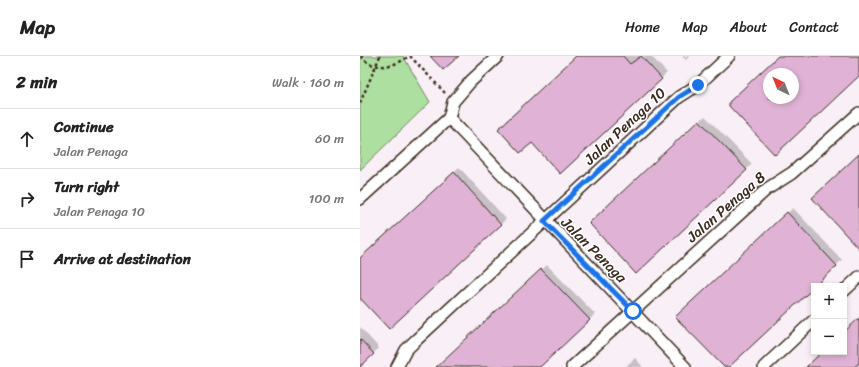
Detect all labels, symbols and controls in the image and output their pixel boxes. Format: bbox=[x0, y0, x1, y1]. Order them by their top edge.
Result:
text: Map bbox=[20, 11, 55, 44]
text: Home bbox=[625, 15, 660, 40]
text: Map bbox=[682, 15, 708, 40]
text: About bbox=[730, 15, 767, 40]
text: Contact bbox=[789, 15, 839, 40]
text: 2 min bbox=[16, 67, 57, 97]
north arrow bbox=[763, 68, 799, 104]
text: Walk · 160 m bbox=[272, 71, 344, 94]
route end bbox=[689, 76, 707, 94]
street label: Jalan Penaga 10 bbox=[577, 81, 672, 172]
text: Continue bbox=[54, 114, 114, 140]
text: 60 m bbox=[315, 127, 344, 150]
icon: ahead bbox=[16, 128, 38, 150]
text: Jalan Penaga bbox=[54, 140, 128, 163]
street label: Jalan Penaga 8 bbox=[680, 165, 772, 250]
text: Turn right bbox=[54, 174, 119, 200]
text: 100 m bbox=[309, 187, 344, 210]
icon: right bbox=[16, 188, 38, 210]
text: Jalan Penaga 10 bbox=[54, 200, 145, 223]
street label: Jalan Penaga bbox=[554, 210, 634, 290]
text: Arrive at destination bbox=[54, 246, 191, 272]
icon: arrive bbox=[16, 248, 38, 270]
map controls bbox=[811, 283, 847, 355]
button: + bbox=[811, 283, 847, 319]
route start bbox=[624, 302, 642, 320]
button: − bbox=[811, 319, 847, 355]

